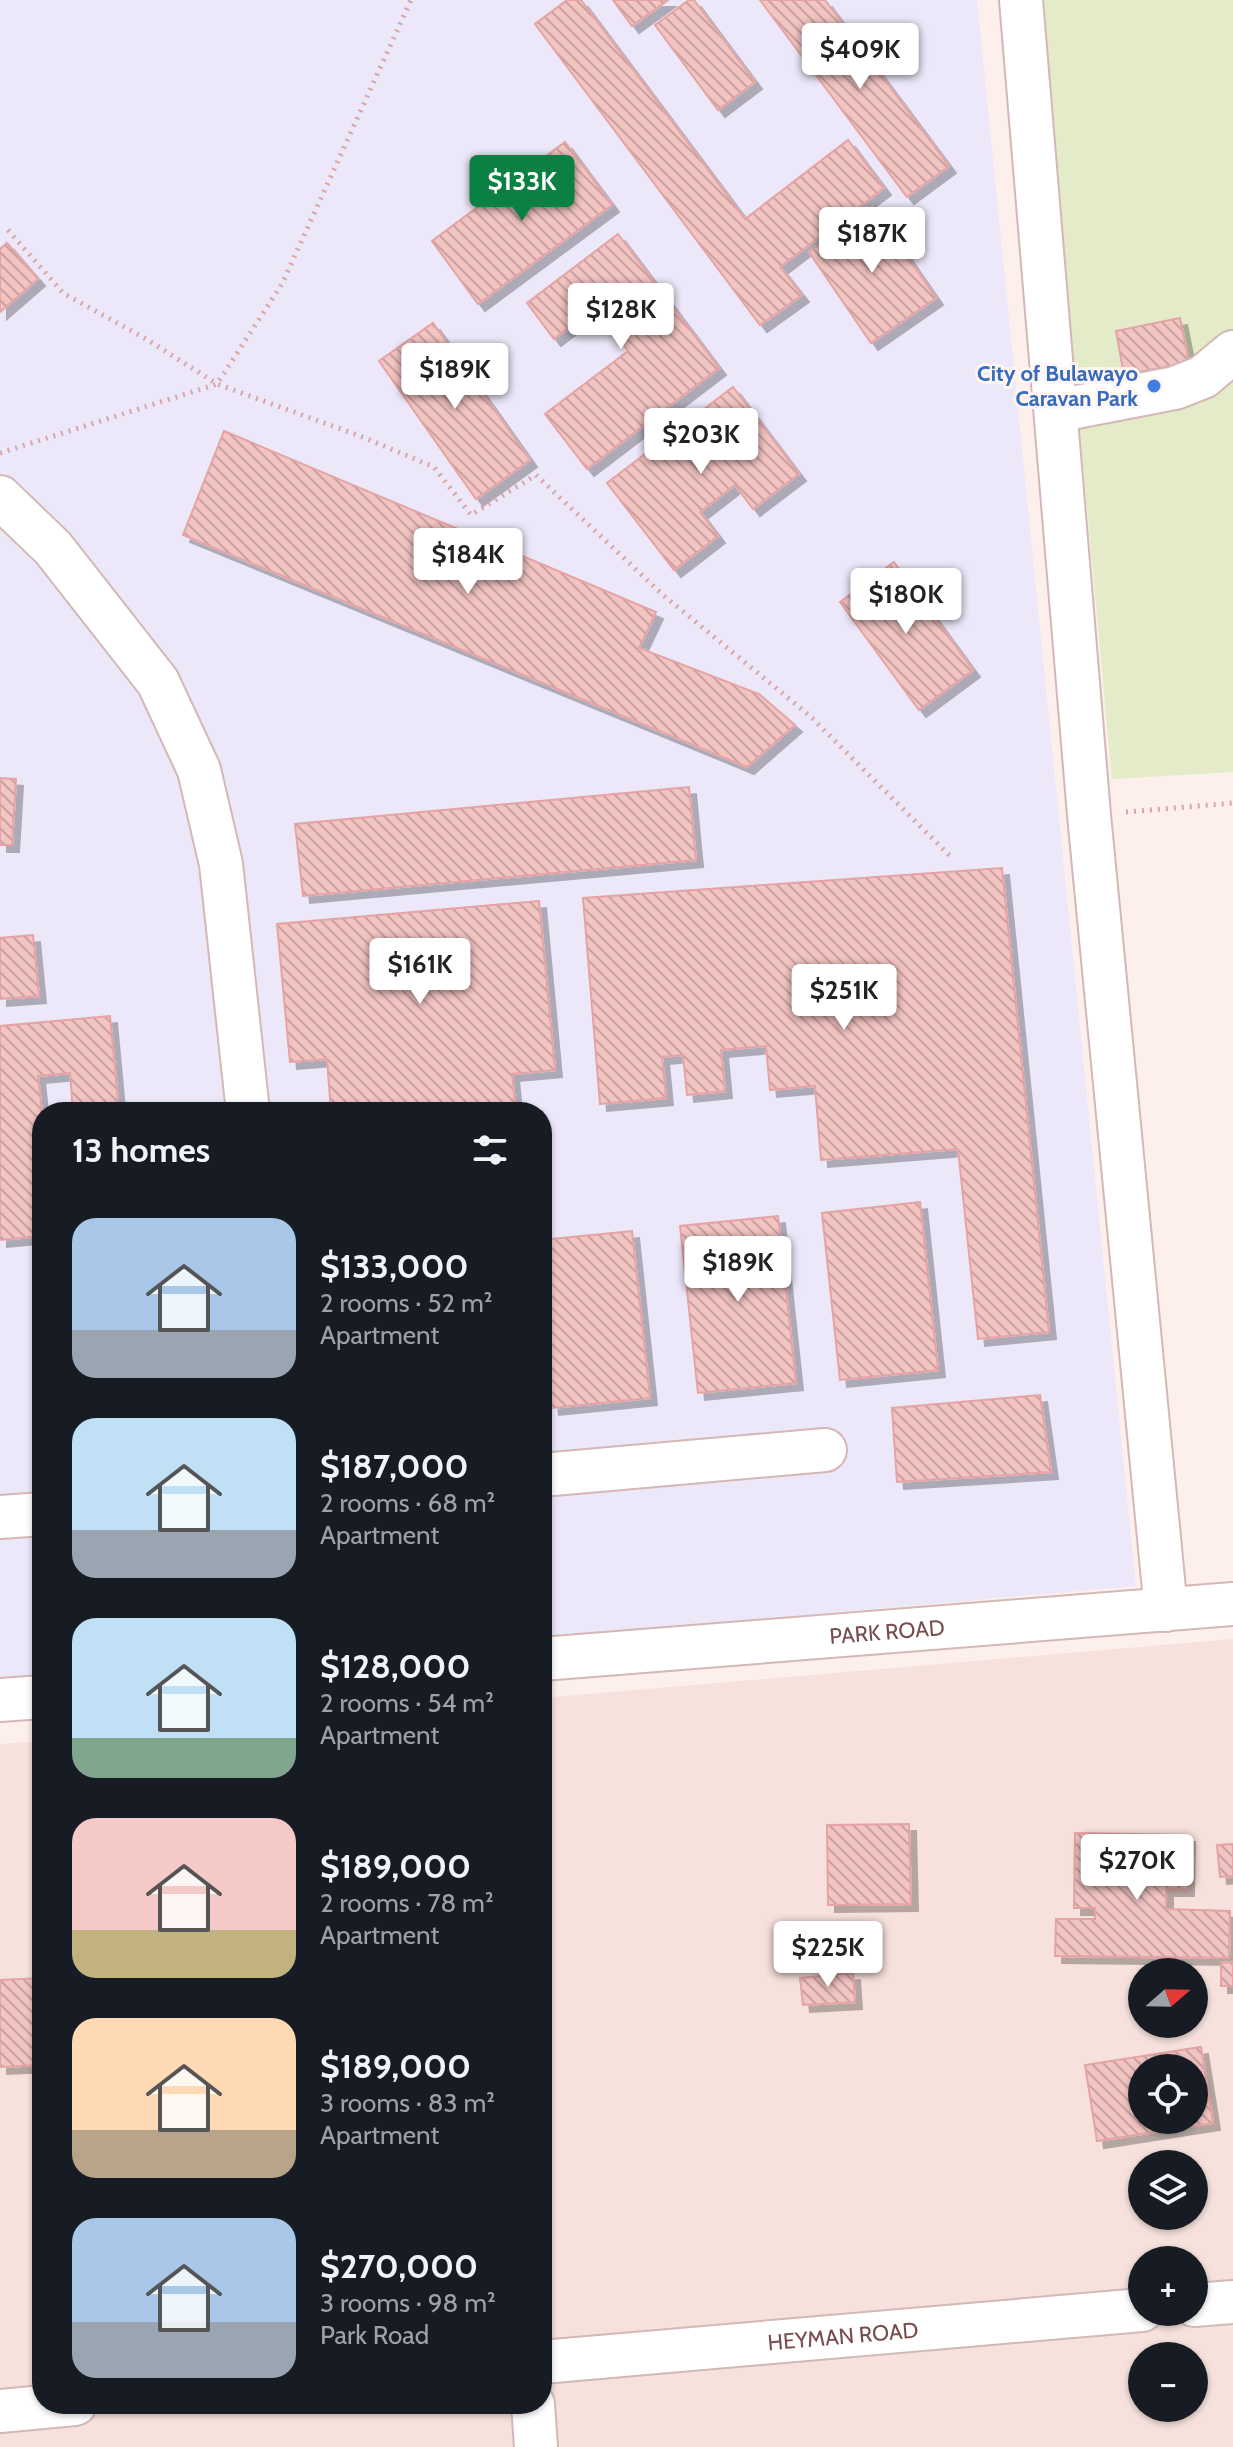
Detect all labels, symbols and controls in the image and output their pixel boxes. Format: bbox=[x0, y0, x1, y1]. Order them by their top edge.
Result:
pin: $409K bbox=[804, 23, 916, 91]
text: $409K bbox=[820, 33, 900, 65]
pin: $133K bbox=[466, 155, 578, 223]
text: $133K bbox=[487, 165, 557, 197]
pin: $187K bbox=[816, 207, 928, 275]
text: $187K bbox=[837, 217, 907, 249]
pin: $128K bbox=[565, 283, 677, 351]
text: $128K bbox=[586, 293, 656, 325]
pin: $189K bbox=[399, 343, 511, 411]
text: $189K bbox=[419, 353, 491, 385]
place label: City of Bulawayo Caravan Park bbox=[977, 360, 1138, 412]
marker: City of Bulawayo Caravan Park bbox=[1145, 377, 1163, 395]
pin: $203K bbox=[645, 408, 757, 476]
text: $203K bbox=[662, 418, 740, 450]
pin: $184K bbox=[412, 528, 524, 596]
text: $184K bbox=[432, 538, 504, 570]
pin: $180K bbox=[850, 568, 962, 636]
text: $180K bbox=[868, 578, 944, 610]
pin: $161K bbox=[364, 938, 476, 1006]
text: $161K bbox=[387, 948, 453, 980]
pin: $251K bbox=[788, 964, 900, 1032]
text: $251K bbox=[810, 974, 878, 1006]
icon: filters bbox=[468, 1128, 512, 1172]
text: 13 homes bbox=[72, 1129, 210, 1171]
pin: $189K bbox=[682, 1236, 794, 1304]
text: $133,000 bbox=[320, 1245, 469, 1287]
text: $189K bbox=[702, 1246, 774, 1278]
icon: home bbox=[136, 1250, 232, 1346]
text: 2 rooms · 52 m² bbox=[320, 1287, 492, 1319]
text: Apartment bbox=[320, 1319, 439, 1351]
text: $187,000 bbox=[320, 1445, 469, 1487]
icon: home bbox=[136, 1450, 232, 1546]
text: 2 rooms · 68 m² bbox=[320, 1487, 495, 1519]
text: Apartment bbox=[320, 1519, 439, 1551]
street label: PARK ROAD bbox=[828, 1614, 946, 1650]
text: $128,000 bbox=[320, 1645, 470, 1687]
icon: home bbox=[136, 1650, 232, 1746]
text: 2 rooms · 54 m² bbox=[320, 1687, 494, 1719]
text: Apartment bbox=[320, 1719, 439, 1751]
pin: $270K bbox=[1081, 1834, 1193, 1902]
text: $270K bbox=[1099, 1844, 1175, 1876]
text: $189,000 bbox=[320, 1845, 471, 1887]
icon: home bbox=[136, 1850, 232, 1946]
text: 2 rooms · 78 m² bbox=[320, 1887, 494, 1919]
text: Apartment bbox=[320, 1919, 439, 1951]
pin: $225K bbox=[772, 1921, 884, 1989]
text: $225K bbox=[792, 1931, 864, 1963]
north arrow bbox=[1128, 1958, 1208, 2038]
map controls bbox=[1128, 1958, 1208, 2422]
text: $189,000 bbox=[320, 2045, 471, 2087]
icon: home bbox=[136, 2050, 232, 2146]
button: locate bbox=[1128, 2054, 1208, 2134]
text: 3 rooms · 83 m² bbox=[320, 2087, 495, 2119]
text: Apartment bbox=[320, 2119, 439, 2151]
button: layers bbox=[1128, 2150, 1208, 2230]
text: $270,000 bbox=[320, 2245, 478, 2287]
button: + bbox=[1128, 2246, 1208, 2326]
icon: home bbox=[136, 2250, 232, 2346]
text: 3 rooms · 98 m² bbox=[320, 2287, 496, 2319]
street label: HEYMAN ROAD bbox=[766, 2316, 919, 2356]
text: Park Road bbox=[320, 2319, 429, 2351]
button: − bbox=[1128, 2342, 1208, 2422]

